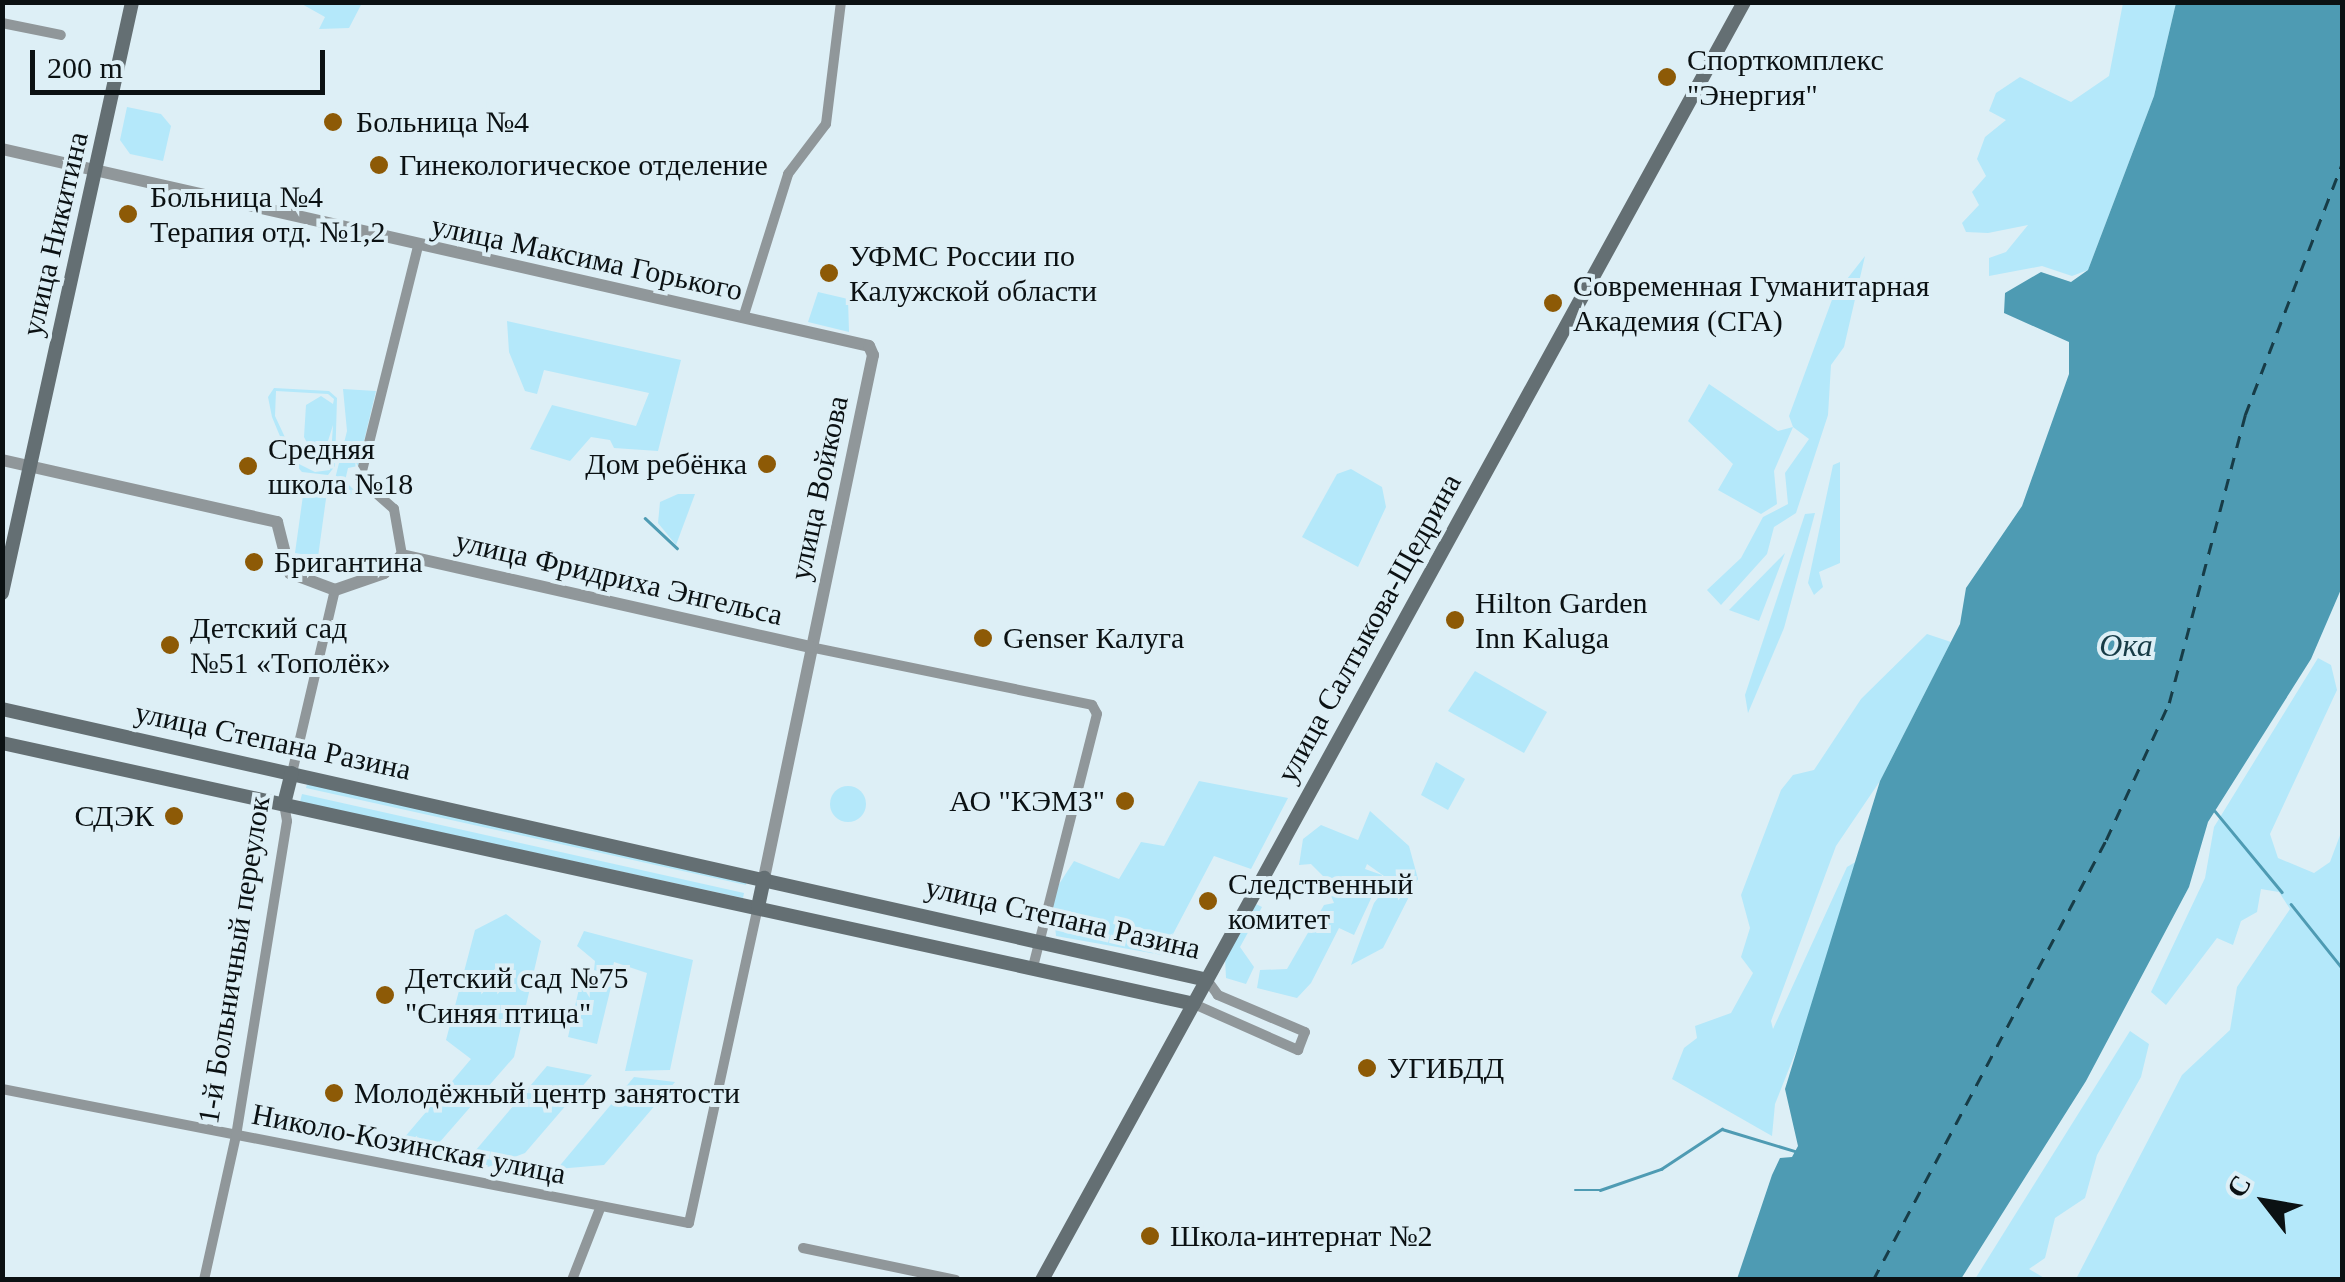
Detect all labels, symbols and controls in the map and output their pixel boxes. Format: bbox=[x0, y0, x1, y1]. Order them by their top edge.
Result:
scale bar bbox=[35, 30, 330, 92]
place label: Спорткомплекс "Энергия" bbox=[1687, 42, 1884, 112]
text: 200 m bbox=[47, 51, 123, 84]
marker: Спорткомплекс "Энергия" bbox=[1656, 66, 1678, 88]
place label: Больница №4 bbox=[356, 104, 529, 140]
marker: Больница №4 bbox=[320, 109, 346, 135]
street label: улица Никитина bbox=[14, 128, 96, 340]
place label: Гинекологическое отделение bbox=[399, 147, 768, 183]
marker: Гинекологическое отделение bbox=[368, 154, 390, 176]
place label: Больница №4 Терапия отд. №1,2 bbox=[150, 179, 386, 250]
marker: Больница №4 Терапия отд. №1,2 bbox=[115, 201, 141, 227]
street label: улица Максима Горького bbox=[428, 207, 746, 309]
place label: УФМС России по Калужской области bbox=[849, 238, 1097, 308]
marker: УФМС России по Калужской области bbox=[818, 262, 840, 284]
place label: Современная Гуманитарная Академия (СГА) bbox=[1573, 268, 1929, 338]
marker: Современная Гуманитарная Академия (СГА) bbox=[1542, 292, 1564, 314]
street label: улица Войкова bbox=[782, 392, 856, 584]
place label: Средняя школа №18 bbox=[268, 431, 413, 502]
place label: Дом ребёнка bbox=[585, 446, 747, 482]
marker: Дом ребёнка bbox=[756, 453, 778, 475]
marker: Средняя школа №18 bbox=[237, 455, 259, 477]
street label: улица Салтыкова-Щедрина bbox=[1269, 467, 1469, 789]
street label: улица Фридриха Энгельса bbox=[452, 523, 786, 633]
place label: Бригантина bbox=[274, 544, 422, 580]
marker: Бригантина bbox=[243, 551, 265, 573]
place label: Hilton Garden Inn Kaluga bbox=[1475, 585, 1647, 656]
marker: Hilton Garden Inn Kaluga bbox=[1444, 609, 1466, 631]
place label: Детский сад №51 «Тополёк» bbox=[190, 610, 391, 680]
place label: Genser Калуга bbox=[1003, 620, 1184, 656]
water label: Ока bbox=[2099, 626, 2153, 664]
marker: Genser Калуга bbox=[972, 627, 994, 649]
marker: Детский сад №51 «Тополёк» bbox=[159, 634, 181, 656]
street label: улица Степана Разина bbox=[132, 694, 414, 788]
place label: АО "КЭМЗ" bbox=[949, 783, 1105, 819]
marker: АО "КЭМЗ" bbox=[1114, 790, 1136, 812]
street label: 1-й Больничный переулок bbox=[190, 794, 278, 1126]
place label: СДЭК bbox=[74, 798, 154, 834]
marker: СДЭК bbox=[163, 805, 185, 827]
place label: Следственный комитет bbox=[1228, 866, 1413, 936]
street label: улица Степана Разина bbox=[922, 869, 1204, 967]
marker: Следственный комитет bbox=[1197, 890, 1219, 912]
place label: Детский сад №75 "Синяя птица" bbox=[405, 960, 629, 1030]
marker: Детский сад №75 "Синяя птица" bbox=[374, 984, 396, 1006]
place label: УГИБДД bbox=[1387, 1050, 1504, 1086]
marker: УГИБДД bbox=[1356, 1057, 1378, 1079]
place label: Молодёжный центр занятости bbox=[354, 1075, 740, 1111]
marker: Молодёжный центр занятости bbox=[323, 1082, 345, 1104]
street label: Николо-Козинская улица bbox=[249, 1096, 569, 1192]
north arrow bbox=[2215, 1152, 2315, 1252]
text: С bbox=[2220, 1170, 2257, 1203]
place label: Школа-интернат №2 bbox=[1170, 1218, 1433, 1254]
marker: Школа-интернат №2 bbox=[1139, 1225, 1161, 1247]

